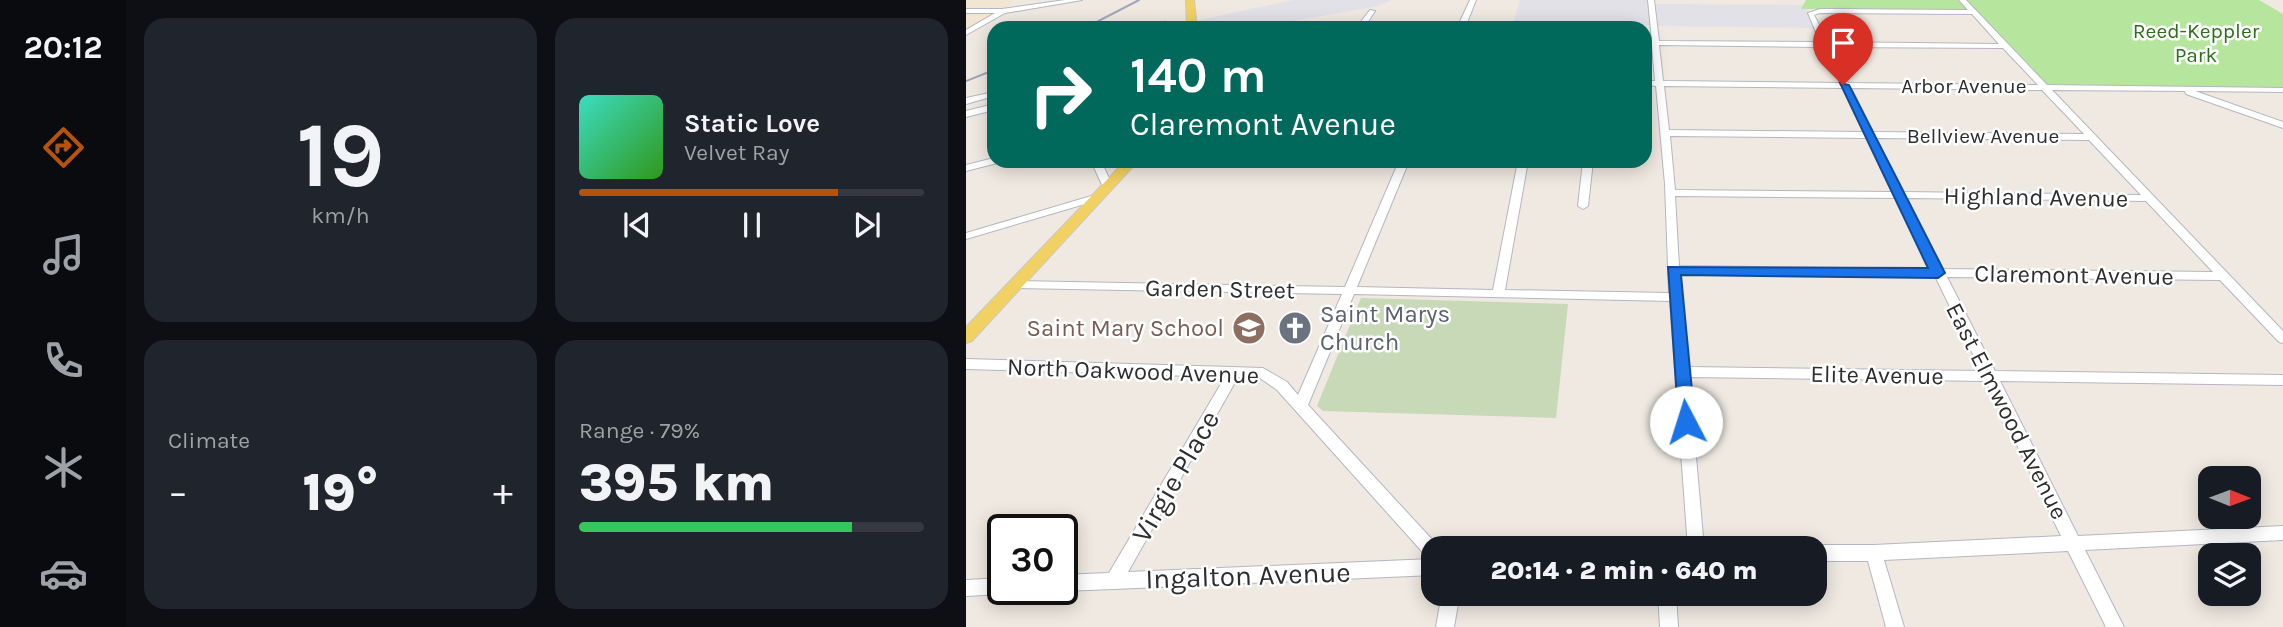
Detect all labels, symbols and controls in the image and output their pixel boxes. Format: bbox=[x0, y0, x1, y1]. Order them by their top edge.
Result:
pin bbox=[1813, 13, 1873, 85]
park label: Reed-Keppler Park bbox=[2133, 19, 2260, 67]
icon: arrive bbox=[1824, 24, 1862, 62]
text: 20:12 bbox=[24, 29, 103, 66]
text: 140 m bbox=[1130, 47, 1267, 104]
icon: right bbox=[1015, 49, 1106, 140]
street label: Arbor Avenue bbox=[1901, 74, 2027, 98]
text: 19 bbox=[297, 103, 384, 209]
text: Claremont Avenue bbox=[1130, 106, 1396, 143]
text: Static Love bbox=[684, 108, 820, 139]
icon: directions bbox=[39, 123, 88, 172]
street label: Bellview Avenue bbox=[1907, 124, 2059, 148]
text: Velvet Ray bbox=[684, 139, 789, 166]
street label: Highland Avenue bbox=[1943, 181, 2129, 213]
text: km/h bbox=[311, 202, 370, 229]
icon: previous bbox=[618, 206, 656, 244]
icon: pause bbox=[733, 206, 771, 244]
icon: next bbox=[848, 206, 886, 244]
icon: music bbox=[39, 230, 88, 279]
street label: Claremont Avenue bbox=[1974, 259, 2174, 291]
street label: Garden Street bbox=[1145, 274, 1295, 304]
street label: East Elmwood Avenue bbox=[1940, 298, 2074, 524]
place label: Saint Marys Church bbox=[1320, 300, 1450, 356]
school or university icon: Saint Mary School bbox=[1230, 309, 1268, 347]
church icon: Saint Marys Church bbox=[1276, 309, 1314, 347]
place label: Saint Mary School bbox=[1027, 314, 1224, 342]
icon: phone bbox=[39, 336, 88, 385]
street label: North Oakwood Avenue bbox=[1007, 353, 1259, 389]
street label: Elite Avenue bbox=[1810, 360, 1944, 390]
position arrow bbox=[1649, 385, 1723, 459]
street label: Virgie Place bbox=[1125, 405, 1226, 548]
text: Range · 79% bbox=[579, 417, 700, 444]
text: Climate bbox=[168, 427, 250, 454]
icon: climate bbox=[39, 443, 88, 492]
text: 395 km bbox=[579, 452, 774, 513]
text: 19° bbox=[302, 462, 379, 523]
north arrow bbox=[2198, 466, 2261, 528]
map controls bbox=[2198, 466, 2261, 606]
text: − bbox=[168, 470, 188, 515]
text: + bbox=[493, 470, 513, 515]
speed limit sign: 30 bbox=[987, 514, 1078, 605]
button: layers bbox=[2198, 543, 2261, 606]
icon: car bbox=[39, 549, 88, 598]
street label: Ingalton Avenue bbox=[1145, 555, 1351, 596]
text: 20:14 · 2 min · 640 m bbox=[1491, 555, 1757, 586]

